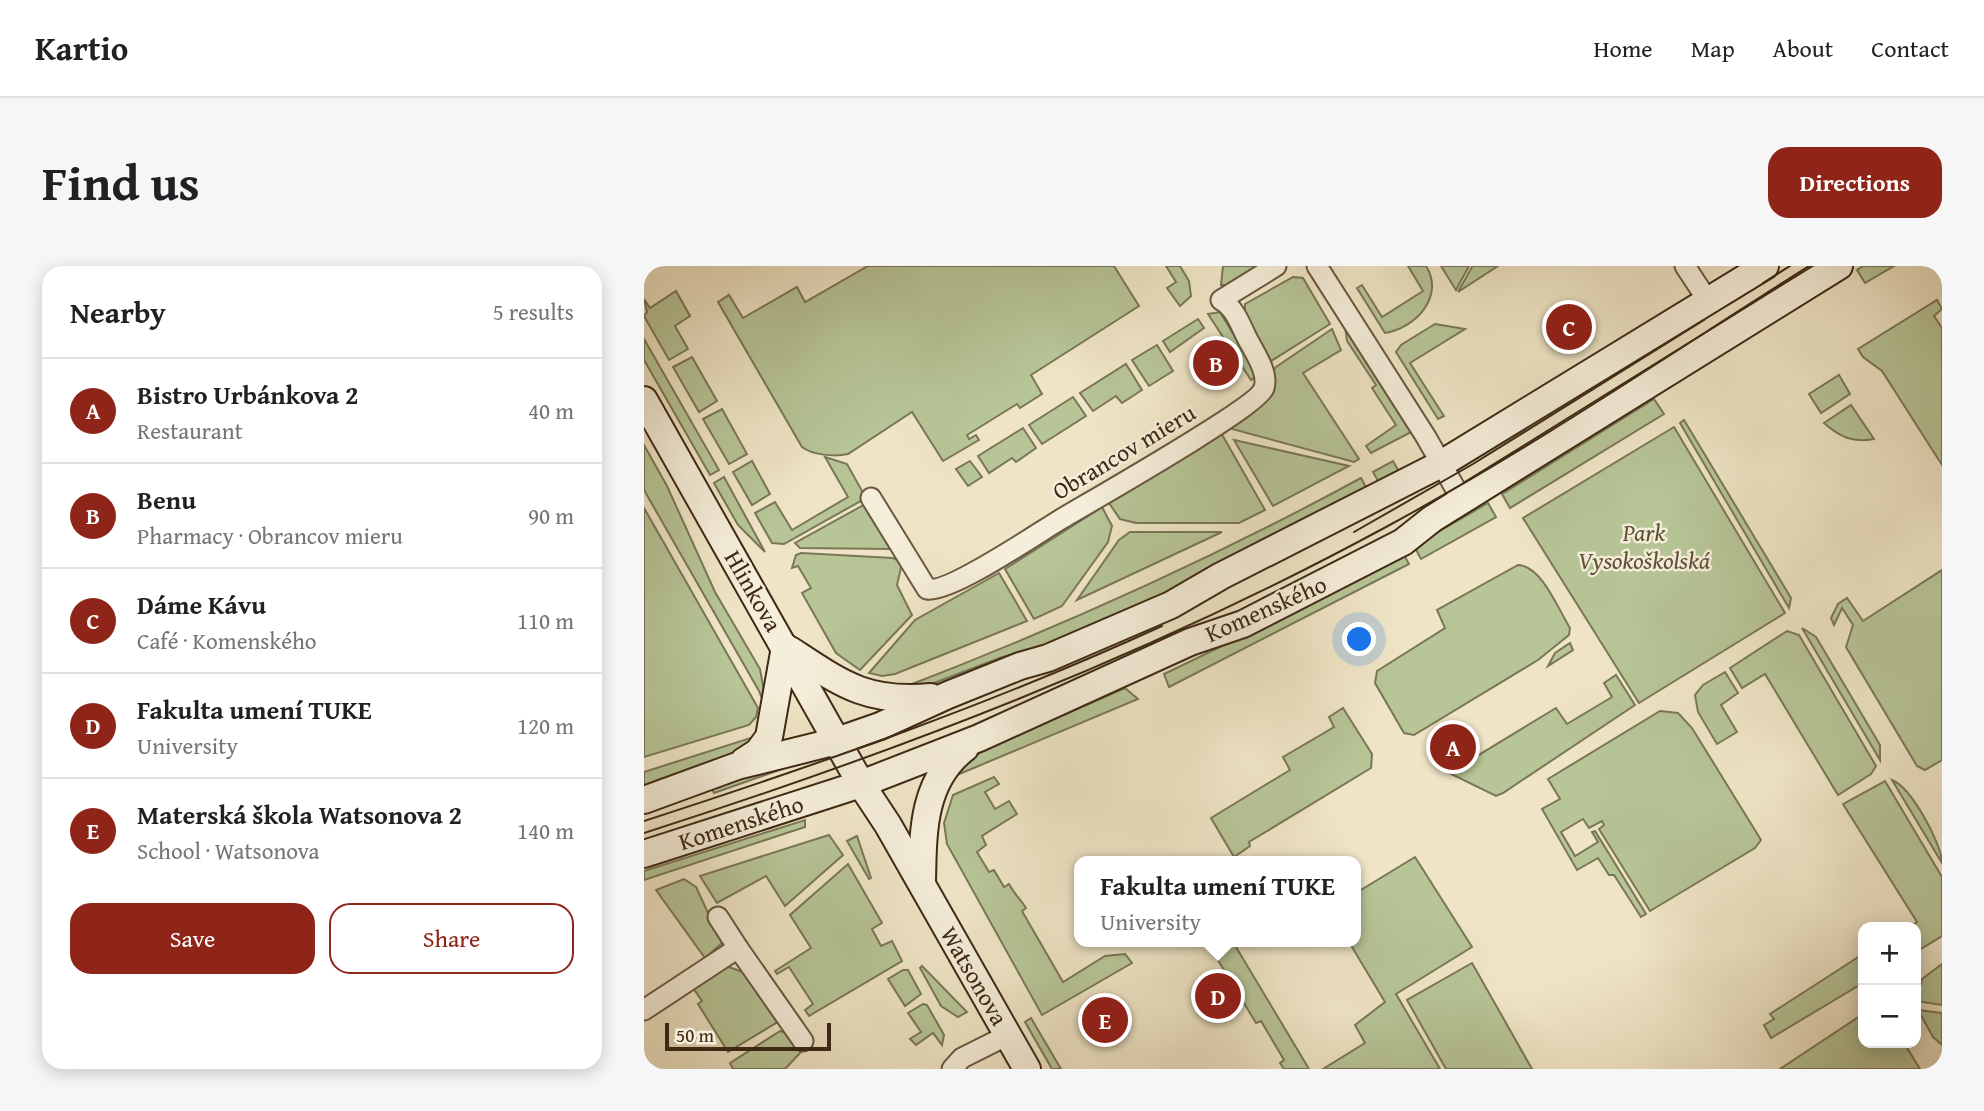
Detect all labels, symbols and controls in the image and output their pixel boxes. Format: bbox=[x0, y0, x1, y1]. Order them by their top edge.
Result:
text: Kartio bbox=[35, 24, 128, 72]
text: Home bbox=[1594, 31, 1653, 66]
text: Map bbox=[1691, 31, 1735, 66]
text: About bbox=[1773, 31, 1833, 66]
text: Contact bbox=[1871, 31, 1949, 66]
text: Find us bbox=[42, 146, 200, 218]
button: Directions bbox=[1768, 147, 1942, 218]
text: Nearby bbox=[70, 290, 166, 334]
text: 5 results bbox=[493, 295, 574, 328]
pin: C bbox=[1546, 301, 1592, 353]
pin: B bbox=[1193, 337, 1239, 389]
text: Bistro Urbánkova 2 bbox=[137, 375, 359, 414]
text: A bbox=[86, 394, 100, 427]
text: 40 m bbox=[528, 394, 574, 427]
street label: Obrancov mieru bbox=[1045, 395, 1202, 508]
text: Restaurant bbox=[137, 414, 243, 447]
text: Benu bbox=[137, 480, 196, 519]
text: B bbox=[86, 499, 100, 532]
text: 90 m bbox=[528, 499, 574, 532]
park label: Park Vysokoškolská bbox=[1578, 515, 1710, 578]
text: Pharmacy · Obrancov mieru bbox=[137, 519, 403, 552]
street label: Hlinkova bbox=[716, 543, 791, 639]
street label: Komenského bbox=[1200, 566, 1332, 651]
text: Dáme Kávu bbox=[137, 585, 266, 624]
text: C bbox=[86, 604, 100, 637]
text: 110 m bbox=[517, 604, 574, 637]
your location bbox=[1342, 622, 1376, 656]
text: Café · Komenského bbox=[137, 624, 317, 657]
text: Fakulta umení TUKE bbox=[137, 690, 372, 729]
text: D bbox=[86, 709, 100, 742]
text: 120 m bbox=[517, 709, 574, 742]
pin: A bbox=[1430, 721, 1476, 773]
text: University bbox=[137, 729, 238, 762]
street label: Komenského bbox=[674, 786, 808, 859]
text: Materská škola Watsonova 2 bbox=[137, 795, 462, 834]
text: E bbox=[87, 814, 99, 847]
text: 140 m bbox=[517, 814, 574, 847]
text: School · Watsonova bbox=[137, 834, 319, 867]
popup bbox=[1074, 856, 1361, 947]
text: Fakulta umení TUKE bbox=[1100, 866, 1335, 905]
button: Save bbox=[70, 903, 315, 974]
button: Share bbox=[329, 903, 574, 974]
text: University bbox=[1100, 905, 1201, 938]
street label: Watsonova bbox=[932, 920, 1017, 1032]
map controls bbox=[1858, 922, 1921, 1048]
button: + bbox=[1858, 922, 1921, 985]
pin: D bbox=[1195, 970, 1241, 1022]
button: − bbox=[1858, 985, 1921, 1048]
pin: E bbox=[1082, 994, 1128, 1046]
scale bar bbox=[665, 1020, 831, 1052]
text: 50 m bbox=[676, 1021, 714, 1049]

